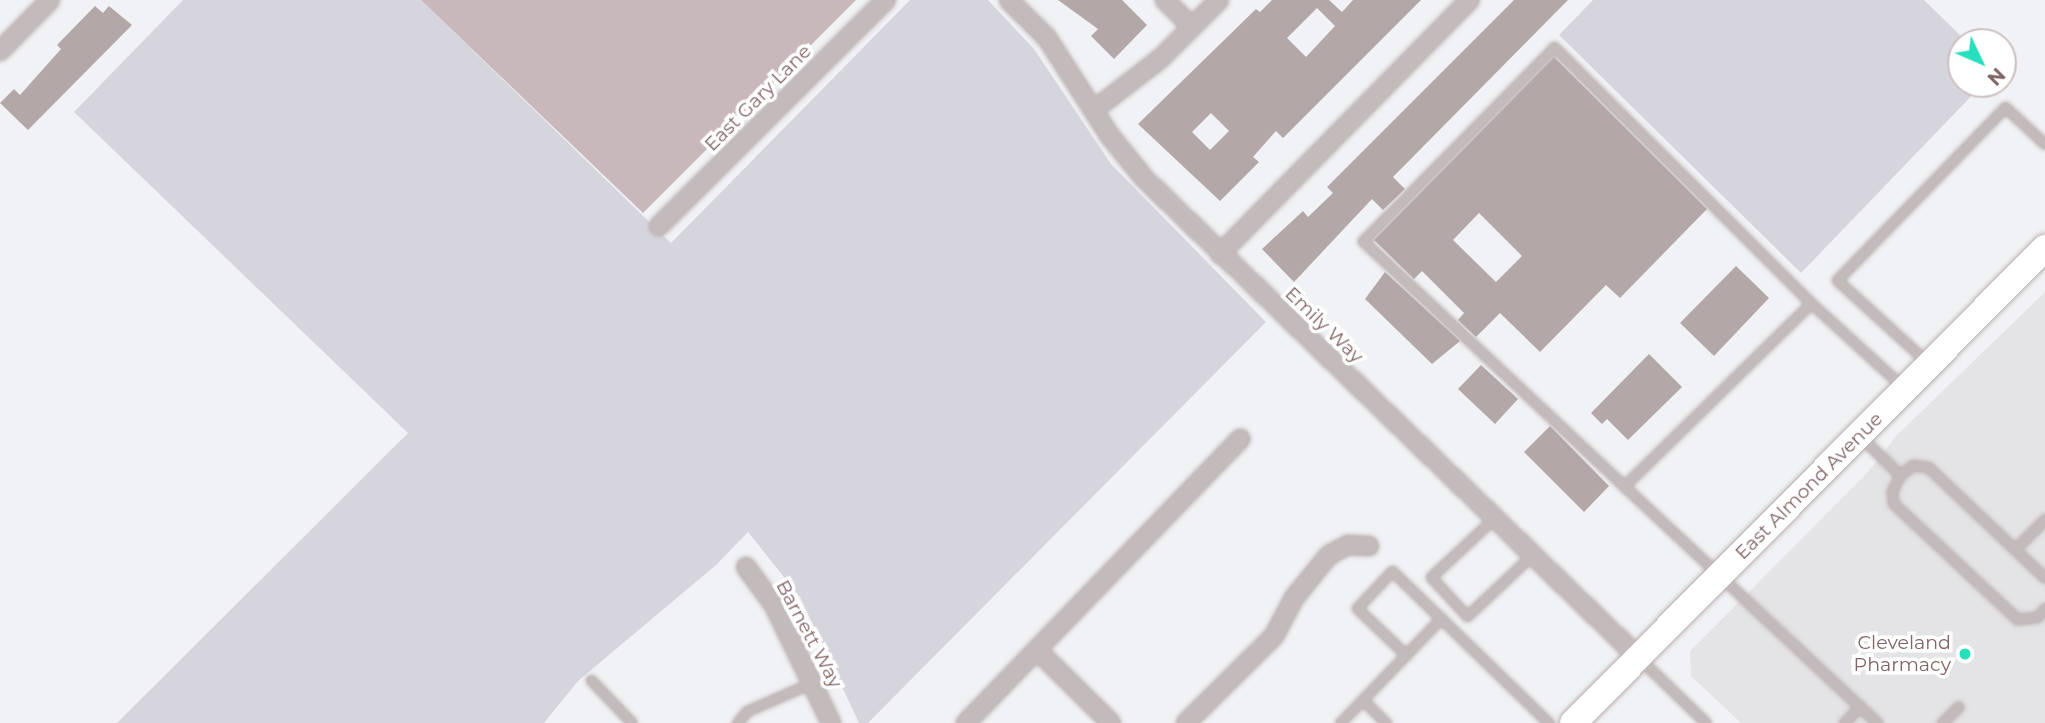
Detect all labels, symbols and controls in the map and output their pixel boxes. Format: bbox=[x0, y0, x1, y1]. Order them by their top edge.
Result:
north arrow bbox=[1947, 28, 2017, 98]
street label: East Gary Lane bbox=[700, 40, 816, 156]
text: N bbox=[1982, 63, 2010, 90]
street label: Emily Way bbox=[1280, 282, 1368, 368]
street label: East Almond Avenue bbox=[1731, 408, 1887, 564]
street label: Barnett Way bbox=[771, 576, 847, 692]
place label: Cleveland Pharmacy bbox=[1854, 632, 1951, 676]
marker: Cleveland Pharmacy bbox=[1957, 646, 1973, 662]

